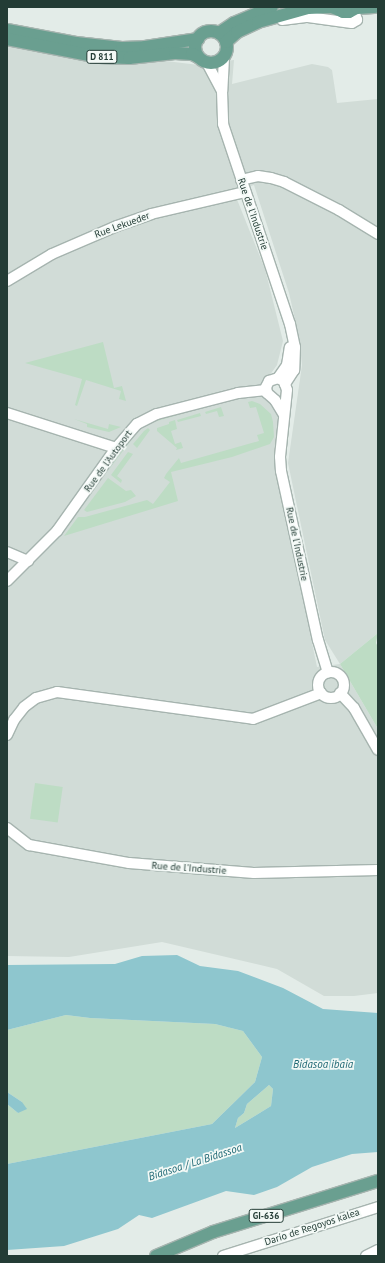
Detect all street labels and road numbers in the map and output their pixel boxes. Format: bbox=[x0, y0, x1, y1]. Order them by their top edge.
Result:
road number: D 811 bbox=[86, 50, 118, 64]
street label: Rue de l'Industrie bbox=[235, 177, 271, 251]
street label: Rue Lekueder bbox=[93, 209, 151, 241]
street label: Rue de l'Autoport bbox=[81, 428, 135, 494]
street label: Rue de l'Industrie bbox=[283, 506, 311, 582]
street label: Rue de l'Industrie bbox=[151, 859, 227, 877]
street label: Darío de Regoyos kalea bbox=[263, 1206, 361, 1248]
road number: GI-636 bbox=[248, 1209, 284, 1223]

